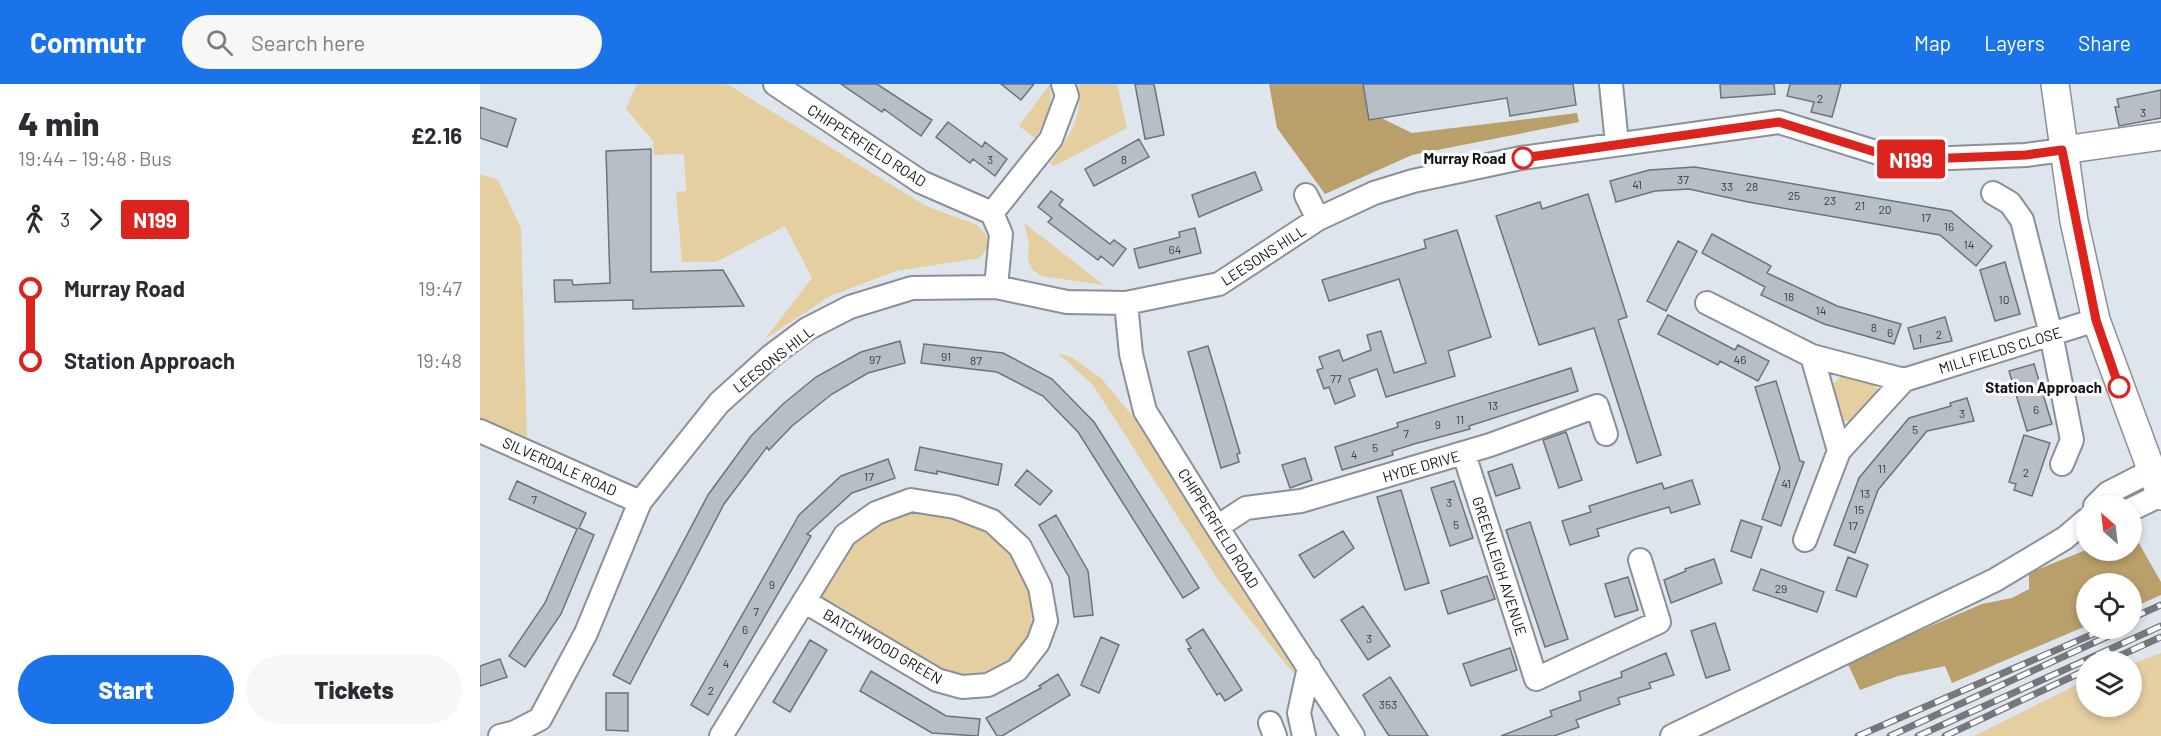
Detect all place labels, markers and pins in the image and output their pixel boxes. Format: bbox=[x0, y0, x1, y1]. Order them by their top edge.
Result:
marker: Murray Road bbox=[1512, 147, 1534, 169]
place label: Murray Road bbox=[1424, 149, 1506, 167]
marker: Station Approach bbox=[2108, 376, 2130, 398]
place label: Station Approach bbox=[1985, 378, 2102, 396]

